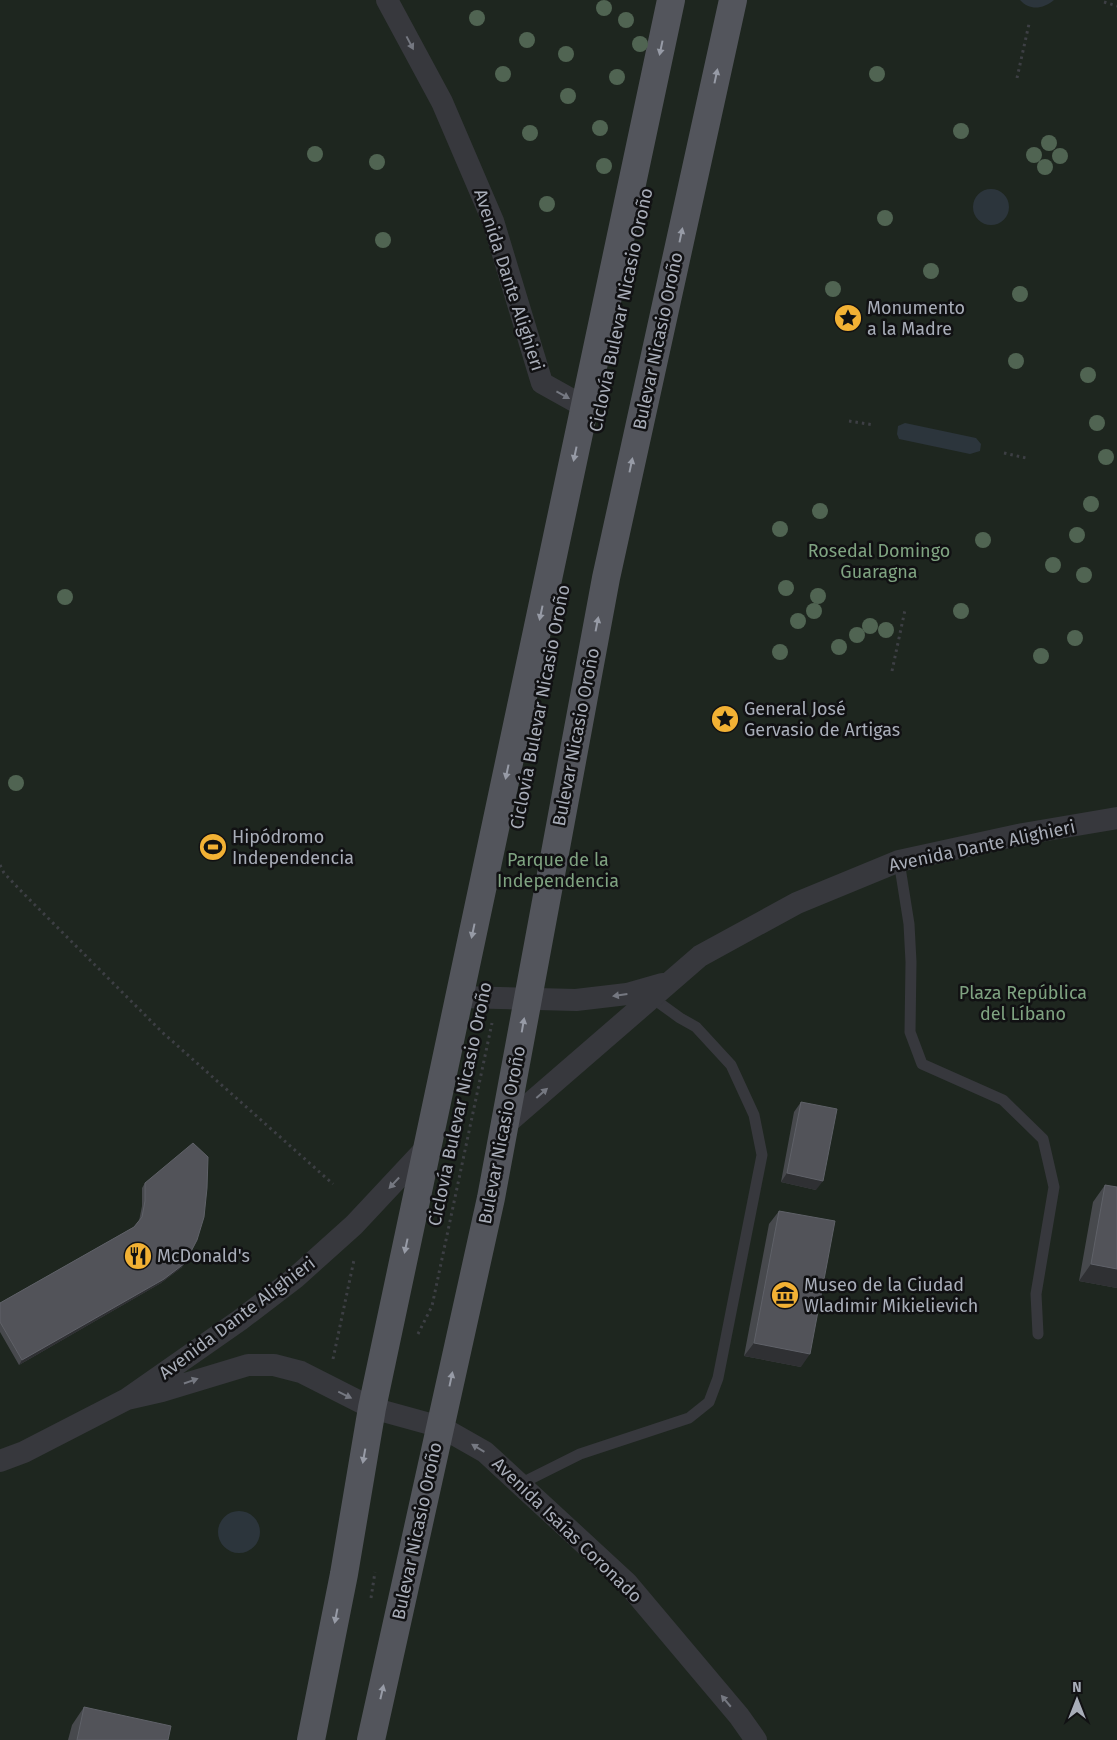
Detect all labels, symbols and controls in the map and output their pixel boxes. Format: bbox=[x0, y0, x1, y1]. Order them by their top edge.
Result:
one-way arrow bbox=[406, 35, 414, 50]
one-way arrow bbox=[657, 40, 665, 55]
one-way arrow bbox=[713, 67, 721, 83]
street label: Avenida Dante Alighieri bbox=[469, 186, 549, 374]
street label: Ciclovía Bulevar Nicasio Oroño bbox=[585, 186, 657, 434]
one-way arrow bbox=[678, 226, 686, 242]
street label: Bulevar Nicasio Oroño bbox=[629, 250, 687, 432]
place label: Monumento a la Madre bbox=[867, 297, 965, 340]
place icon: Monumento a la Madre bbox=[833, 303, 863, 333]
one-way arrow bbox=[557, 390, 570, 399]
one-way arrow bbox=[571, 447, 579, 462]
one-way arrow bbox=[627, 458, 635, 473]
park label: Rosedal Domingo Guaragna bbox=[808, 540, 950, 583]
street label: Ciclovía Bulevar Nicasio Oroño bbox=[505, 583, 575, 831]
one-way arrow bbox=[537, 606, 545, 621]
one-way arrow bbox=[594, 616, 602, 632]
street label: Bulevar Nicasio Oroño bbox=[548, 646, 604, 828]
place label: General José Gervasio de Artigas bbox=[744, 698, 900, 741]
place icon: General José Gervasio de Artigas bbox=[710, 704, 740, 734]
one-way arrow bbox=[503, 765, 511, 780]
street label: Avenida Dante Alighieri bbox=[887, 815, 1077, 877]
place label: Hipódromo Independencia bbox=[232, 826, 354, 869]
sports icon: Hipódromo Independencia bbox=[198, 832, 228, 862]
park label: Parque de la Independencia bbox=[497, 849, 619, 892]
one-way arrow bbox=[469, 924, 477, 939]
street label: Ciclovía Bulevar Nicasio Oroño bbox=[423, 980, 497, 1228]
park label: Plaza República del Líbano bbox=[959, 982, 1087, 1025]
one-way arrow bbox=[612, 991, 628, 999]
one-way arrow bbox=[519, 1017, 527, 1033]
street label: Bulevar Nicasio Oroño bbox=[474, 1044, 530, 1226]
one-way arrow bbox=[535, 1087, 548, 1098]
one-way arrow bbox=[388, 1176, 400, 1188]
one-way arrow bbox=[402, 1239, 410, 1254]
restaurant icon: McDonald's bbox=[123, 1241, 153, 1271]
place label: McDonald's bbox=[157, 1245, 250, 1267]
street label: Avenida Dante Alighieri bbox=[155, 1252, 319, 1384]
place label: Museo de la Ciudad Wladimir Mikielievich bbox=[804, 1274, 978, 1317]
museum icon: Museo de la Ciudad Wladimir Mikielievich bbox=[770, 1280, 800, 1310]
one-way arrow bbox=[447, 1371, 455, 1386]
one-way arrow bbox=[184, 1377, 199, 1385]
one-way arrow bbox=[338, 1391, 352, 1399]
street label: Bulevar Nicasio Oroño bbox=[387, 1440, 447, 1622]
one-way arrow bbox=[472, 1444, 485, 1453]
one-way arrow bbox=[359, 1448, 367, 1464]
street label: Avenida Isaías Coronado bbox=[487, 1453, 647, 1607]
one-way arrow bbox=[332, 1608, 340, 1624]
north arrow bbox=[1052, 1675, 1102, 1725]
text: N bbox=[1072, 1679, 1082, 1696]
one-way arrow bbox=[378, 1684, 386, 1700]
one-way arrow bbox=[721, 1695, 732, 1708]

